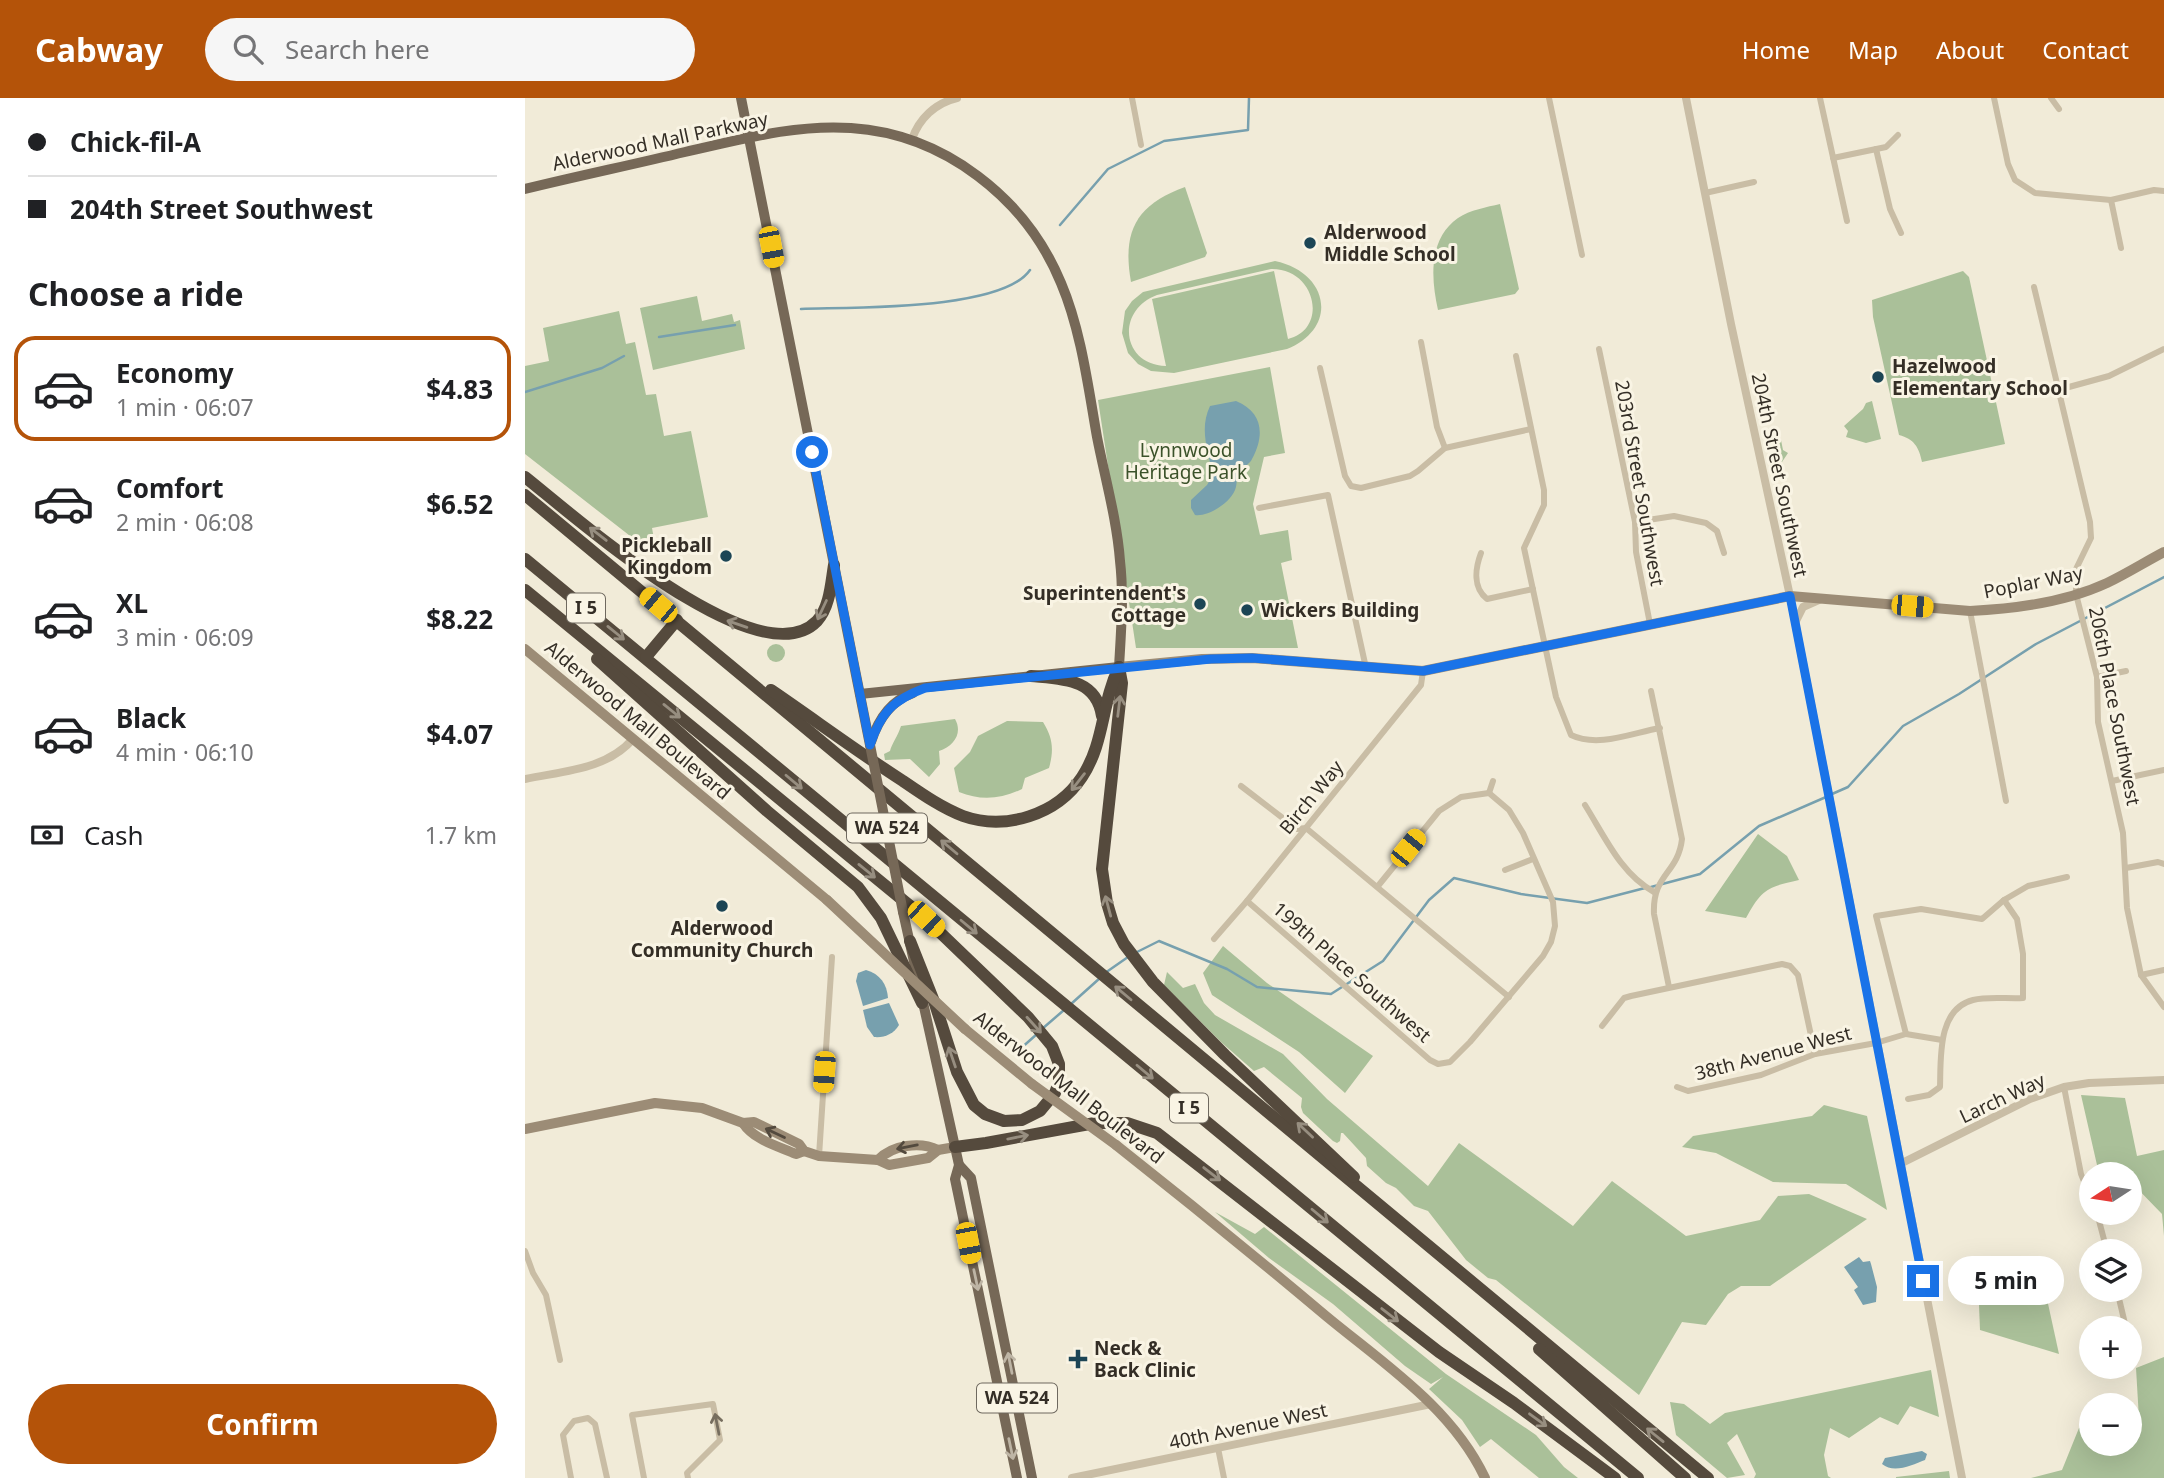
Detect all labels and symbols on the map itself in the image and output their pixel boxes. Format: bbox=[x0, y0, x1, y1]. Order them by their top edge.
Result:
street label: Alderwood Mall Parkway bbox=[550, 105, 771, 177]
place label: Alderwood Middle School bbox=[1324, 219, 1456, 267]
car bbox=[757, 224, 786, 270]
marker: Alderwood Middle School bbox=[1302, 235, 1318, 251]
place label: Hazelwood Elementary School bbox=[1892, 353, 2068, 401]
marker: Hazelwood Elementary School bbox=[1870, 369, 1886, 385]
street label: 204th Street Southwest bbox=[1746, 371, 1814, 580]
street label: 203rd Street Southwest bbox=[1609, 378, 1671, 588]
route start bbox=[796, 436, 828, 468]
park label: Lynnwood Heritage Park bbox=[1125, 437, 1247, 485]
one-way arrow bbox=[589, 527, 607, 542]
place label: Pickleball Kingdom bbox=[621, 532, 712, 580]
marker: Pickleball Kingdom bbox=[718, 548, 734, 564]
street label: Poplar Way bbox=[1981, 560, 2085, 604]
place label: Superintendent's Cottage bbox=[1023, 580, 1186, 628]
car bbox=[636, 583, 681, 627]
road number: I 5 bbox=[567, 594, 605, 622]
car bbox=[1891, 594, 1934, 618]
marker: Superintendent's Cottage bbox=[1192, 596, 1208, 612]
place label: Wickers Building bbox=[1261, 597, 1419, 623]
one-way arrow bbox=[815, 599, 829, 620]
marker: Wickers Building bbox=[1239, 602, 1255, 618]
street label: 206th Place Southwest bbox=[2083, 604, 2147, 808]
one-way arrow bbox=[727, 617, 749, 629]
one-way arrow bbox=[607, 625, 625, 641]
street label: Alderwood Mall Boulevard bbox=[540, 635, 736, 805]
one-way arrow bbox=[1113, 696, 1126, 718]
one-way arrow bbox=[663, 703, 681, 718]
street label: Birch Way bbox=[1273, 754, 1349, 839]
one-way arrow bbox=[1070, 772, 1085, 790]
one-way arrow bbox=[784, 774, 802, 790]
road number: WA 524 bbox=[847, 814, 927, 842]
car bbox=[1387, 825, 1430, 871]
one-way arrow bbox=[940, 840, 958, 855]
one-way arrow bbox=[858, 863, 876, 879]
one-way arrow bbox=[1101, 896, 1114, 918]
street label: 199th Place Southwest bbox=[1267, 896, 1437, 1048]
car bbox=[904, 897, 949, 941]
marker: Alderwood Community Church bbox=[714, 898, 730, 914]
place label: Alderwood Community Church bbox=[631, 915, 813, 963]
one-way arrow bbox=[960, 919, 978, 935]
one-way arrow bbox=[1115, 985, 1133, 1001]
street label: Alderwood Mall Boulevard bbox=[968, 1004, 1170, 1170]
one-way arrow bbox=[1026, 1016, 1042, 1034]
street label: 38th Avenue West bbox=[1692, 1020, 1854, 1086]
one-way arrow bbox=[945, 1046, 957, 1068]
car bbox=[813, 1050, 836, 1094]
one-way arrow bbox=[1135, 1064, 1153, 1079]
street label: Larch Way bbox=[1955, 1067, 2049, 1129]
road number: I 5 bbox=[1170, 1093, 1208, 1122]
one-way arrow bbox=[1297, 1121, 1314, 1138]
one-way arrow bbox=[765, 1126, 786, 1139]
one-way arrow bbox=[1006, 1130, 1029, 1144]
one-way arrow bbox=[896, 1141, 919, 1155]
north arrow bbox=[2079, 1162, 2142, 1225]
one-way arrow bbox=[1202, 1166, 1220, 1181]
one-way arrow bbox=[1311, 1209, 1329, 1224]
car bbox=[954, 1220, 983, 1266]
callout: 5 min bbox=[1947, 1256, 2063, 1306]
route end bbox=[1907, 1265, 1939, 1297]
one-way arrow bbox=[969, 1268, 983, 1291]
one-way arrow bbox=[1381, 1307, 1399, 1322]
place label: Neck & Back Clinic bbox=[1094, 1335, 1196, 1383]
marker: Neck & Back Clinic bbox=[1068, 1349, 1088, 1369]
one-way arrow bbox=[1003, 1352, 1016, 1375]
road number: WA 524 bbox=[977, 1384, 1057, 1413]
street label: 40th Avenue West bbox=[1167, 1397, 1330, 1455]
one-way arrow bbox=[710, 1413, 723, 1436]
one-way arrow bbox=[1528, 1413, 1547, 1427]
one-way arrow bbox=[1646, 1427, 1664, 1443]
one-way arrow bbox=[1005, 1437, 1019, 1460]

